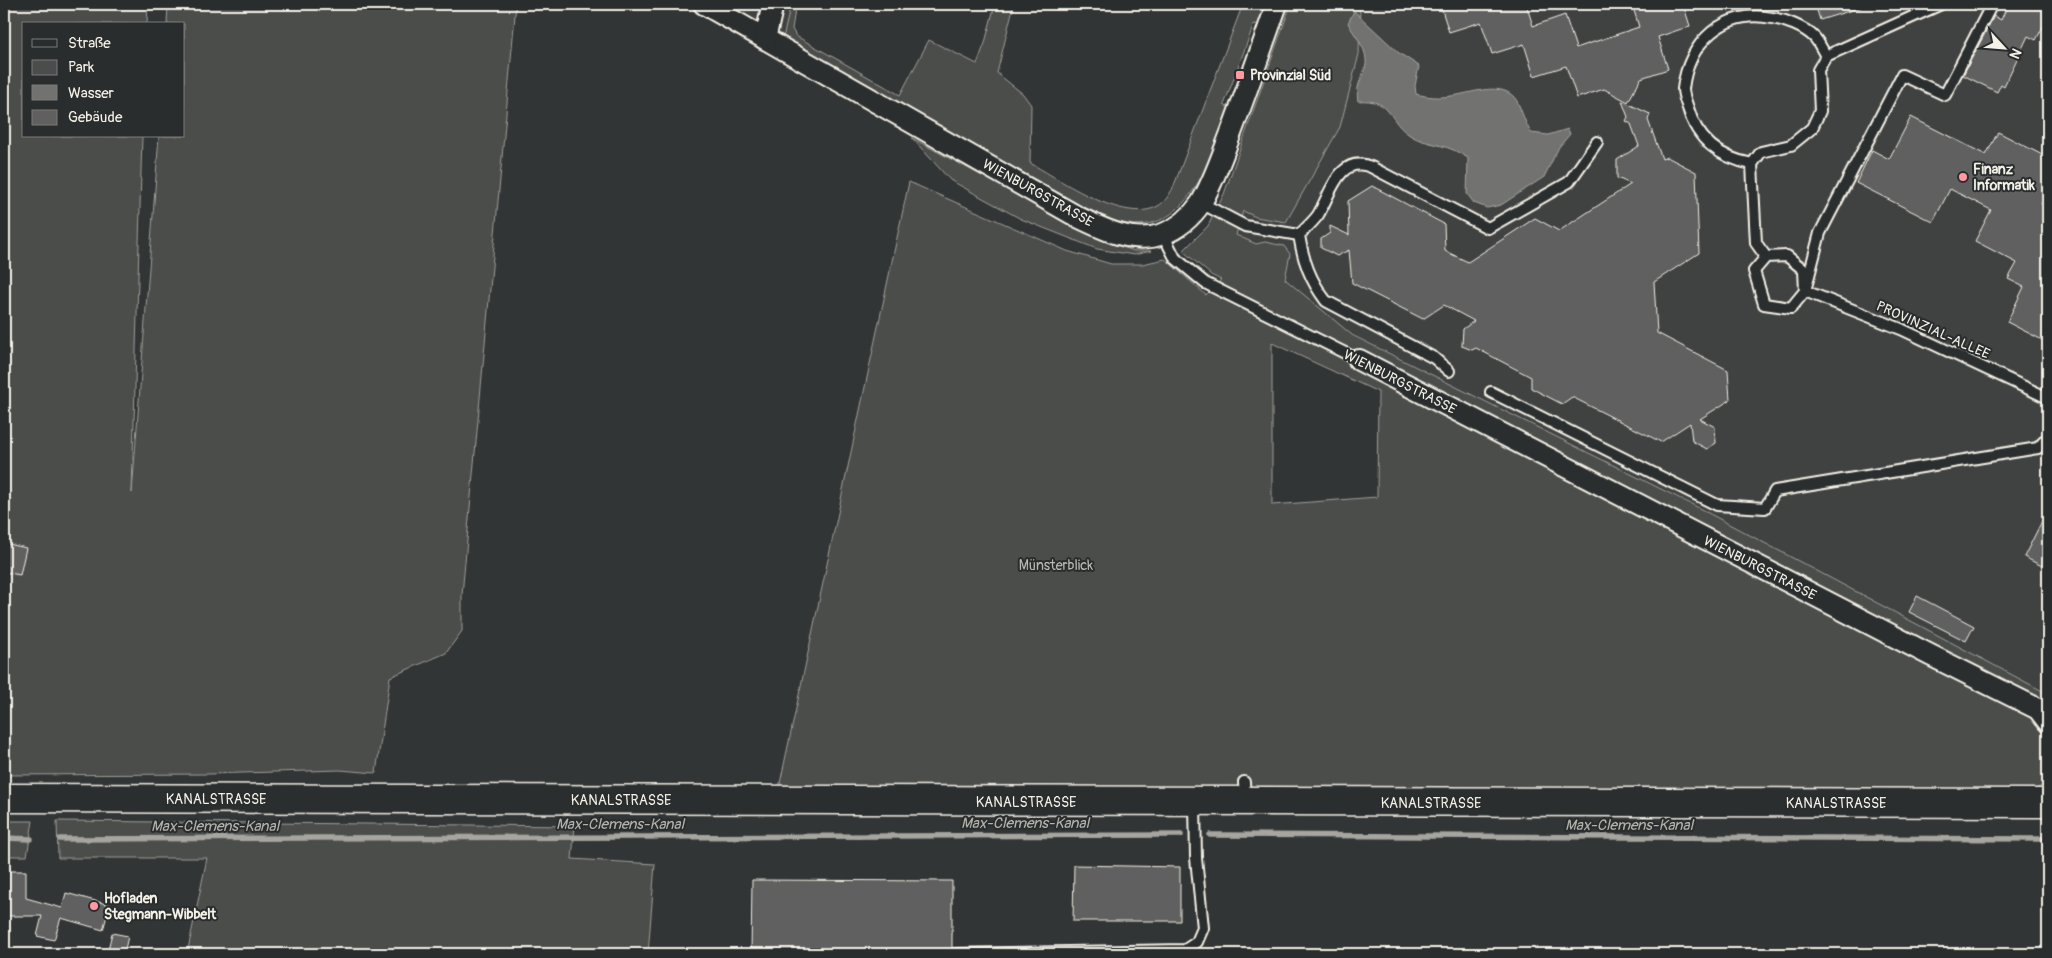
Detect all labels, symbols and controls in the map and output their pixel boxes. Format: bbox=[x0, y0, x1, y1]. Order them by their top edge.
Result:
legend bbox=[22, 22, 185, 138]
north arrow bbox=[1980, 22, 2030, 72]
text: Straße bbox=[68, 34, 111, 53]
text: N bbox=[2006, 45, 2025, 61]
text: Park bbox=[68, 58, 95, 77]
place label: Provinzial Süd bbox=[1250, 67, 1331, 84]
marker: Provinzial Süd bbox=[1234, 69, 1246, 81]
text: Wasser bbox=[68, 84, 115, 103]
text: Gebäude bbox=[68, 108, 123, 127]
street label: WIENBURGSTRASSE bbox=[980, 155, 1096, 231]
place label: Finanz Informatik bbox=[1973, 161, 2035, 194]
marker: Finanz Informatik bbox=[1957, 171, 1969, 183]
street label: PROVINZIAL-ALLEE bbox=[1874, 297, 1992, 363]
street label: WIENBURGSTRASSE bbox=[1341, 346, 1459, 418]
street label: WIENBURGSTRASSE bbox=[1701, 532, 1819, 604]
park label: Münsterblick bbox=[1019, 557, 1093, 574]
street label: KANALSTRASSE bbox=[166, 791, 266, 808]
street label: KANALSTRASSE bbox=[571, 792, 671, 809]
street label: KANALSTRASSE bbox=[976, 794, 1076, 811]
street label: KANALSTRASSE bbox=[1381, 795, 1481, 812]
street label: KANALSTRASSE bbox=[1786, 795, 1886, 812]
water label: Max-Clemens-Kanal bbox=[961, 814, 1090, 833]
water label: Max-Clemens-Kanal bbox=[556, 815, 685, 834]
water label: Max-Clemens-Kanal bbox=[1565, 816, 1694, 835]
water label: Max-Clemens-Kanal bbox=[151, 817, 280, 836]
place label: Hofladen Stegmann-Wibbelt bbox=[104, 890, 217, 923]
marker: Hofladen Stegmann-Wibbelt bbox=[88, 900, 100, 912]

